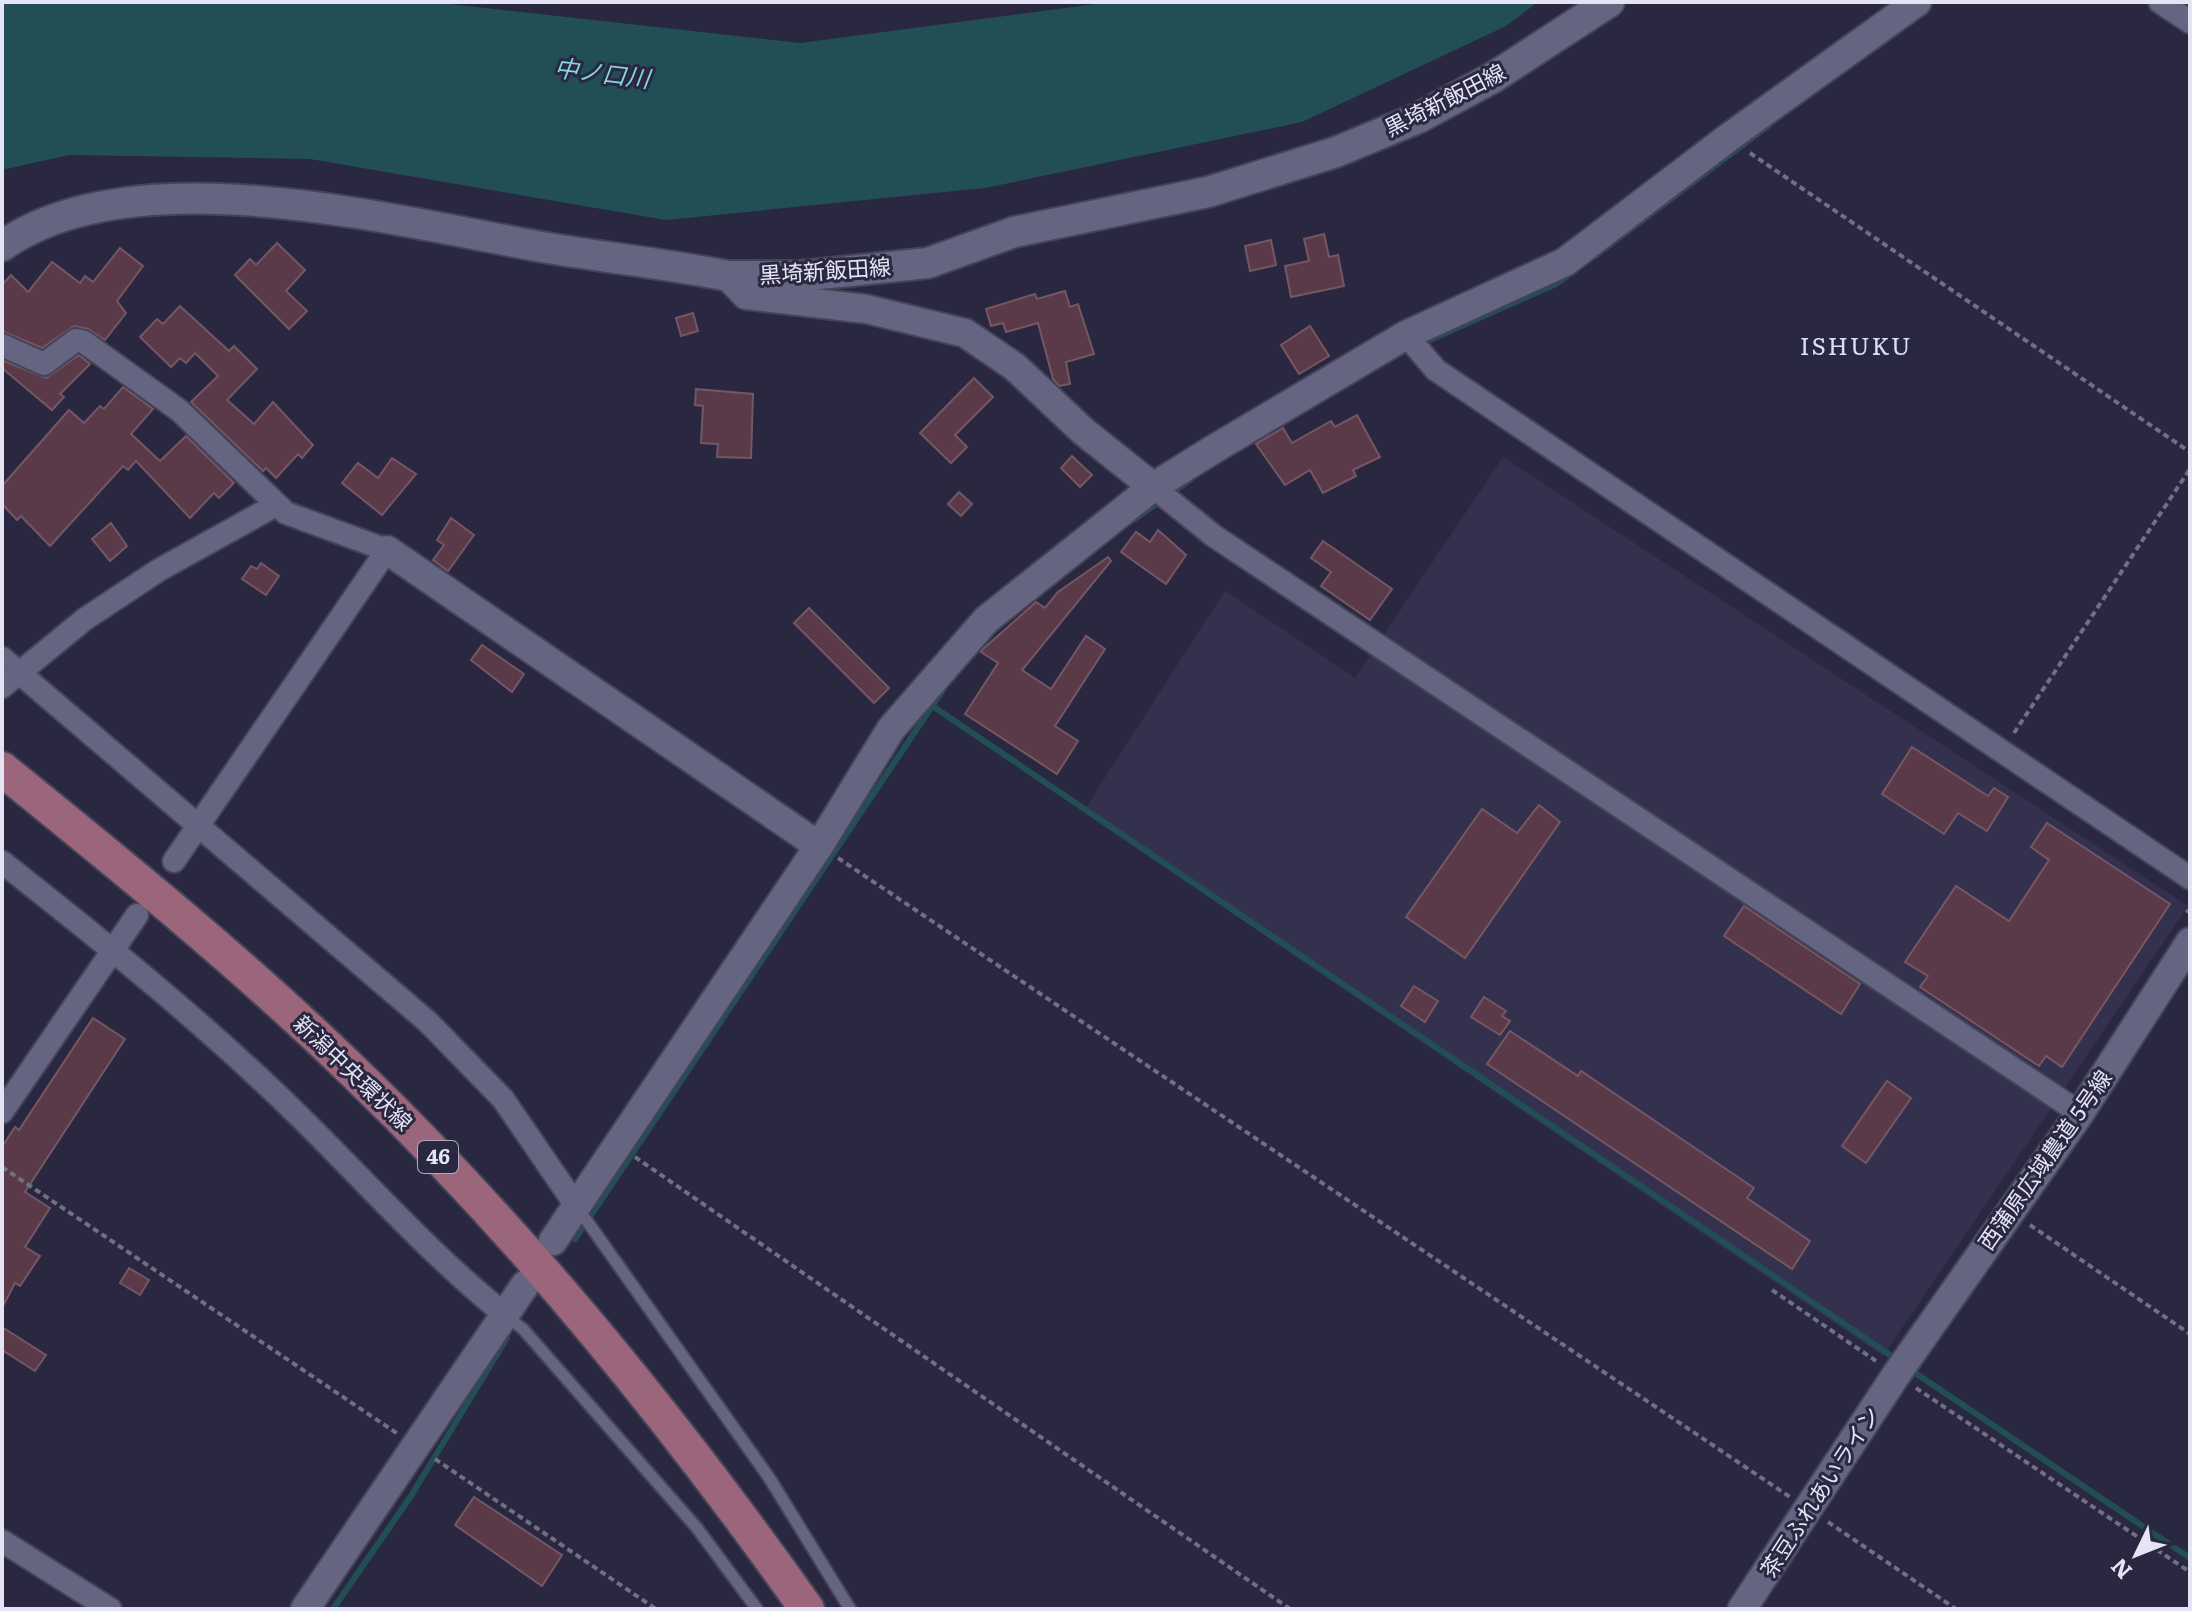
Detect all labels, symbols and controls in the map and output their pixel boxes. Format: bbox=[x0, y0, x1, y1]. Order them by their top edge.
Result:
water label: 中ノ口川 bbox=[553, 48, 655, 95]
street label: 黒埼新飯田線 bbox=[1378, 54, 1511, 143]
street label: 黒埼新飯田線 bbox=[758, 248, 892, 291]
district label: ISHUKU bbox=[1800, 327, 1912, 362]
street label: 新潟中央環状線 bbox=[287, 1007, 421, 1137]
street label: 西蒲原広域農道 5号線 bbox=[1969, 1062, 2119, 1256]
road number: 46 bbox=[418, 1141, 458, 1173]
street label: 茶豆ふれあいライン bbox=[1751, 1399, 1887, 1583]
north arrow bbox=[2096, 1515, 2176, 1595]
text: N bbox=[2102, 1552, 2139, 1588]

